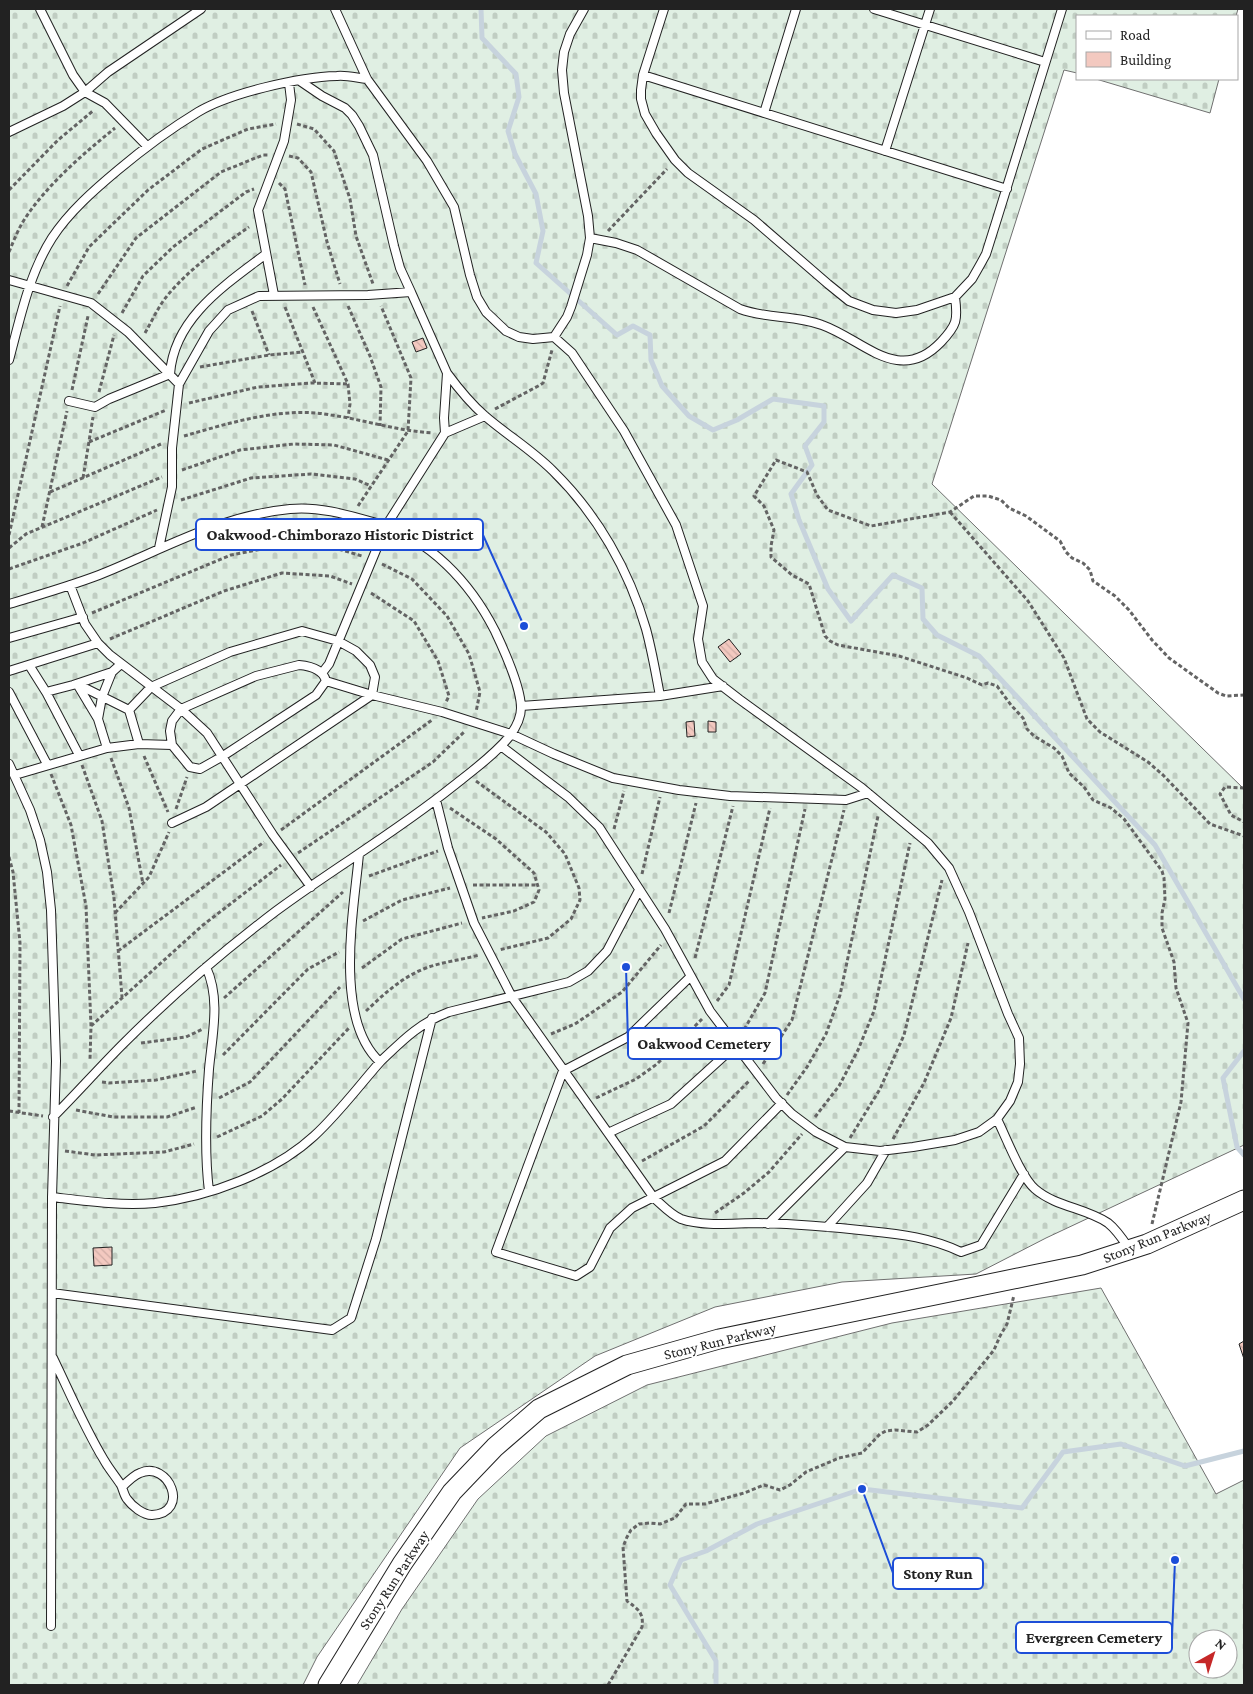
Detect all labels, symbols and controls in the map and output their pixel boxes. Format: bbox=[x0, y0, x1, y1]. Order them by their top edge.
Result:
legend bbox=[1076, 15, 1238, 80]
text: Road bbox=[1120, 27, 1151, 43]
text: Building bbox=[1120, 52, 1171, 69]
callout: Oakwood-Chimborazo Historic District bbox=[196, 519, 483, 550]
text: Oakwood-Chimborazo Historic District bbox=[206, 526, 474, 543]
callout: Oakwood Cemetery bbox=[628, 1028, 781, 1059]
text: Oakwood Cemetery bbox=[637, 1035, 771, 1052]
street label: Stony Run Parkway bbox=[1101, 1208, 1214, 1267]
street label: Stony Run Parkway bbox=[662, 1319, 778, 1364]
street label: Stony Run Parkway bbox=[356, 1527, 433, 1633]
callout: Stony Run bbox=[893, 1558, 983, 1589]
text: Stony Run bbox=[903, 1565, 973, 1582]
callout: Evergreen Cemetery bbox=[1016, 1622, 1172, 1653]
text: Evergreen Cemetery bbox=[1026, 1629, 1162, 1646]
north arrow bbox=[1188, 1629, 1238, 1679]
text: N bbox=[1212, 1635, 1230, 1653]

